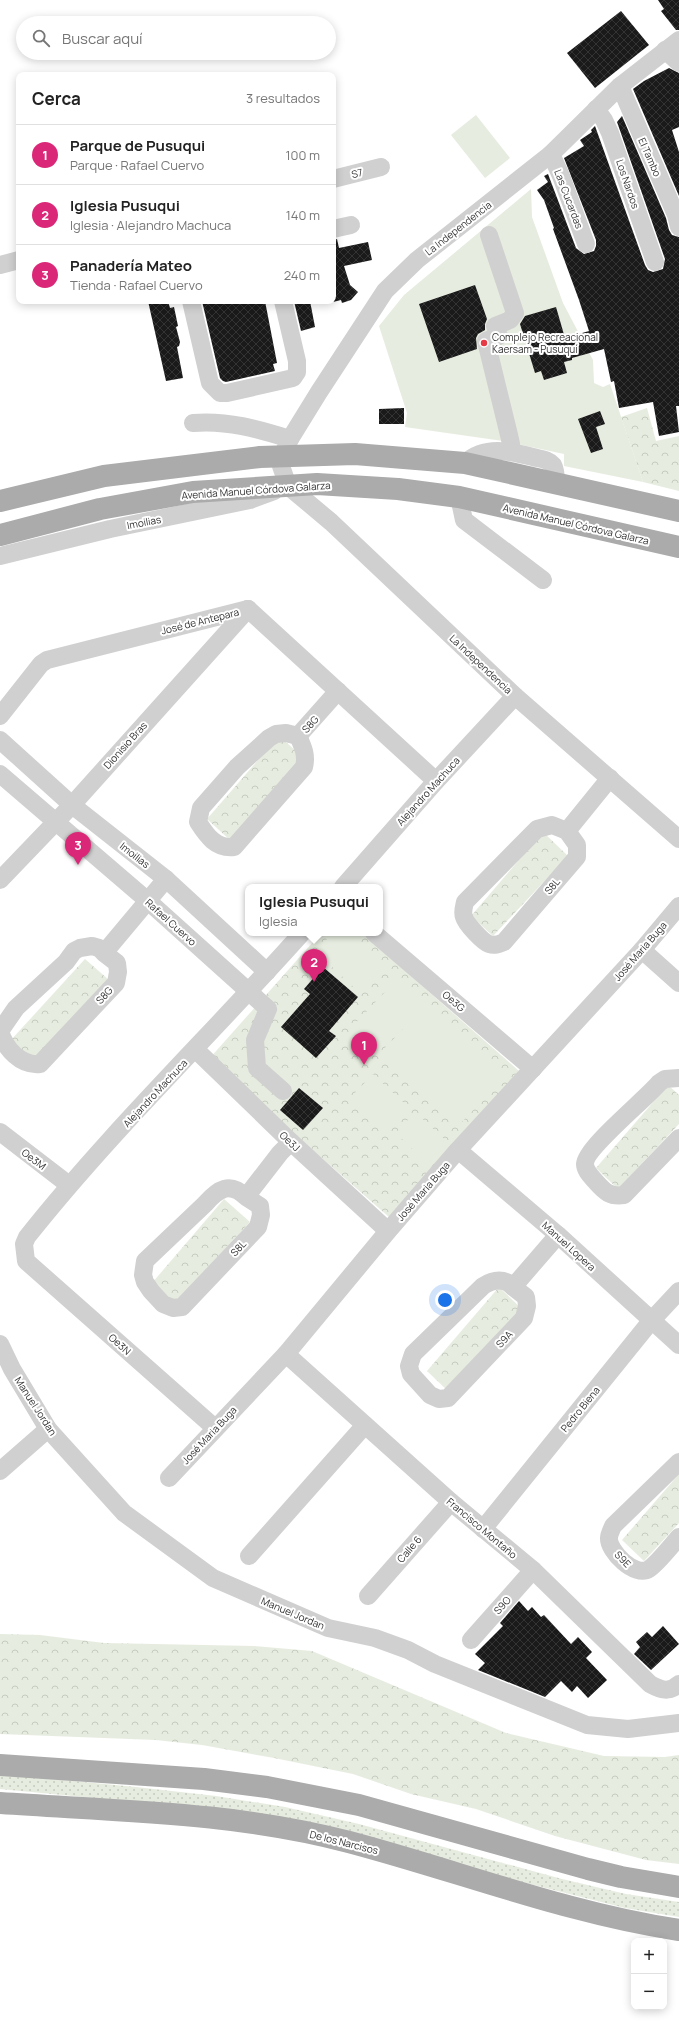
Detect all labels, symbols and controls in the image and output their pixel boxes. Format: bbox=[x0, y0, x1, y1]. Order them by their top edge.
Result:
search box bbox=[16, 16, 336, 60]
icon: search bbox=[30, 27, 52, 49]
text: Buscar aquí bbox=[62, 28, 143, 49]
text: Cerca bbox=[32, 87, 81, 110]
text: 3 resultados bbox=[246, 89, 320, 107]
text: Parque de Pusuqui bbox=[70, 135, 205, 156]
street label: El Tambo bbox=[635, 135, 665, 179]
text: 1 bbox=[42, 146, 48, 164]
text: 100 m bbox=[285, 146, 320, 164]
text: Parque · Rafael Cuervo bbox=[70, 156, 204, 174]
street label: Los Nardos bbox=[613, 158, 643, 210]
street label: S7 bbox=[350, 165, 364, 181]
street label: Las Cucardas bbox=[551, 167, 587, 231]
text: Iglesia Pusuqui bbox=[70, 195, 180, 216]
street label: La Independencia bbox=[422, 198, 494, 258]
text: 2 bbox=[41, 206, 49, 224]
text: 140 m bbox=[286, 206, 320, 224]
text: Iglesia · Alejandro Machuca bbox=[70, 216, 231, 234]
text: Panadería Mateo bbox=[70, 255, 192, 276]
text: 3 bbox=[41, 266, 49, 284]
text: 240 m bbox=[284, 266, 320, 284]
text: Tienda · Rafael Cuervo bbox=[70, 276, 203, 294]
place label: Complejo Recreacional Kaersam - Pusuquí bbox=[492, 330, 598, 356]
marker: Complejo Recreacional Kaersam - Pusuquí bbox=[479, 338, 489, 348]
street label: Avenida Manuel Córdova Galarza bbox=[181, 478, 331, 502]
street label: Avenida Manuel Córdova Galarza bbox=[502, 500, 650, 548]
street label: Imoilias bbox=[126, 512, 162, 532]
street label: José de Antepara bbox=[160, 605, 240, 637]
street label: La Independencia bbox=[447, 631, 515, 697]
street label: S8G bbox=[298, 712, 322, 736]
street label: Dionisio Bras bbox=[100, 718, 150, 772]
street label: Alejandro Machuca bbox=[393, 754, 463, 828]
pin: 3 bbox=[65, 832, 91, 865]
street label: Imoilias bbox=[117, 839, 153, 871]
street label: S8L bbox=[541, 875, 563, 897]
popup bbox=[245, 884, 383, 936]
text: Iglesia Pusuqui bbox=[259, 891, 369, 912]
street label: Rafael Cuervo bbox=[142, 895, 200, 949]
text: Iglesia bbox=[259, 912, 297, 930]
street label: José Maria Buga bbox=[610, 918, 670, 984]
pin: 2 bbox=[301, 949, 327, 982]
street label: S8G bbox=[92, 983, 116, 1007]
street label: Oe3G bbox=[440, 987, 468, 1015]
pin: 1 bbox=[351, 1032, 377, 1065]
street label: Alejandro Machuca bbox=[120, 1056, 190, 1130]
street label: Oe3J bbox=[277, 1128, 303, 1154]
street label: Oe3M bbox=[19, 1145, 49, 1173]
street label: José Maria Buga bbox=[393, 1158, 453, 1224]
street label: Manuel Lopera bbox=[539, 1218, 599, 1274]
street label: S8L bbox=[227, 1237, 249, 1259]
your location bbox=[435, 1290, 455, 1310]
street label: S9A bbox=[492, 1327, 516, 1351]
street label: Oe3N bbox=[106, 1330, 134, 1358]
street label: Manuel Jordan bbox=[12, 1374, 60, 1438]
street label: Pedro Biena bbox=[557, 1383, 603, 1435]
street label: José Maria Buga bbox=[178, 1403, 240, 1467]
street label: Francisco Montaño bbox=[444, 1494, 520, 1562]
street label: Calle 6 bbox=[393, 1533, 425, 1565]
street label: S9E bbox=[612, 1548, 635, 1571]
street label: Manuel Jordan bbox=[259, 1593, 327, 1633]
street label: S9O bbox=[490, 1593, 514, 1617]
street label: De los Narcisos bbox=[308, 1827, 380, 1857]
map controls bbox=[631, 1938, 667, 2010]
button: + bbox=[631, 1938, 667, 1974]
button: − bbox=[631, 1974, 667, 2010]

